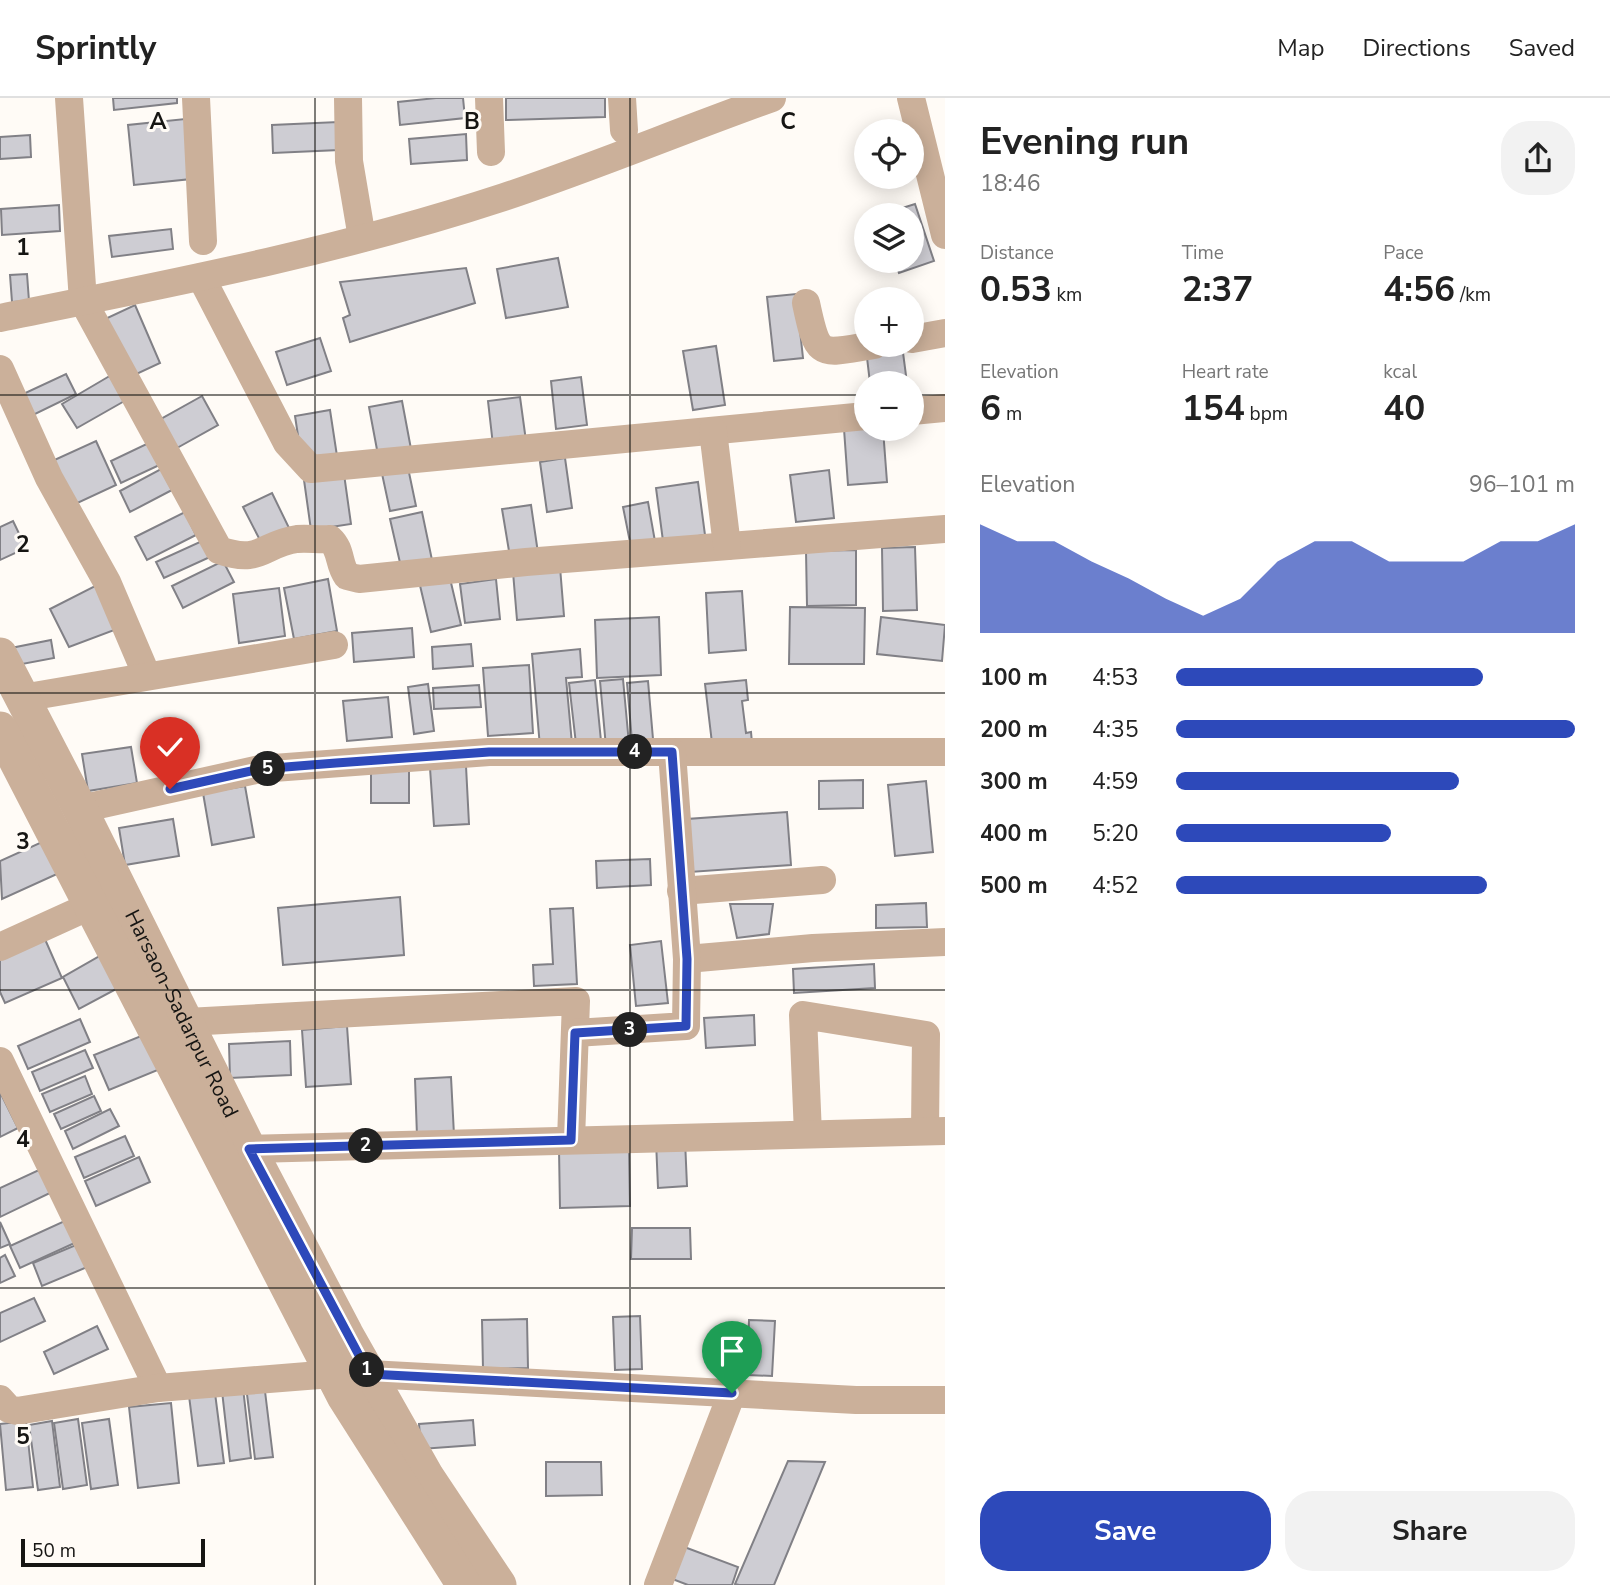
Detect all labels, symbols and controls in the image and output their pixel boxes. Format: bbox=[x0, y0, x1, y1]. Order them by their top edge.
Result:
text: Sprintly bbox=[35, 26, 156, 71]
text: Map bbox=[1277, 32, 1324, 64]
text: Directions bbox=[1362, 32, 1471, 64]
text: Saved bbox=[1509, 32, 1575, 64]
text: A bbox=[149, 106, 167, 137]
text: B bbox=[464, 106, 480, 137]
text: C bbox=[780, 106, 796, 137]
text: Evening run bbox=[980, 116, 1189, 167]
map controls bbox=[854, 119, 924, 441]
button: locate bbox=[854, 119, 924, 189]
button: share bbox=[1501, 121, 1575, 195]
text: 18:46 bbox=[980, 168, 1040, 199]
button: layers bbox=[854, 203, 924, 273]
text: 1 bbox=[16, 232, 30, 263]
text: Distance bbox=[980, 240, 1054, 266]
text: Time bbox=[1182, 240, 1224, 266]
text: Pace bbox=[1383, 240, 1424, 266]
text: 0.53 bbox=[980, 266, 1052, 313]
text: 2:37 bbox=[1182, 266, 1253, 313]
text: 4:56 bbox=[1383, 266, 1455, 313]
text: km bbox=[1052, 282, 1082, 308]
text: /km bbox=[1455, 282, 1491, 308]
button: + bbox=[854, 287, 924, 357]
text: Elevation bbox=[980, 359, 1059, 385]
text: Heart rate bbox=[1182, 359, 1269, 385]
text: kcal bbox=[1383, 359, 1417, 385]
button: − bbox=[854, 371, 924, 441]
text: 6 bbox=[980, 385, 1001, 432]
text: 154 bbox=[1182, 385, 1245, 432]
text: 40 bbox=[1383, 385, 1425, 432]
text: m bbox=[1001, 401, 1022, 427]
text: bpm bbox=[1245, 401, 1288, 427]
text: Elevation bbox=[980, 469, 1075, 500]
text: 96–101 m bbox=[1469, 469, 1575, 500]
text: 2 bbox=[16, 529, 30, 560]
text: 100 m bbox=[980, 662, 1048, 693]
text: 4:53 bbox=[1092, 662, 1139, 693]
text: 200 m bbox=[980, 714, 1048, 745]
text: 4:35 bbox=[1092, 714, 1139, 745]
pin bbox=[140, 717, 200, 789]
icon: check bbox=[151, 728, 189, 766]
pin: 4 bbox=[618, 734, 652, 770]
text: 4 bbox=[629, 738, 640, 764]
pin: 5 bbox=[250, 752, 286, 786]
text: 5 bbox=[262, 755, 273, 781]
text: 300 m bbox=[980, 766, 1048, 797]
text: 4:59 bbox=[1092, 766, 1139, 797]
text: 400 m bbox=[980, 818, 1048, 849]
text: 5:20 bbox=[1092, 818, 1139, 849]
text: 3 bbox=[16, 826, 30, 857]
text: 500 m bbox=[980, 870, 1048, 901]
text: 4:52 bbox=[1092, 870, 1139, 901]
street label: Harsaon-Sadarpur Road bbox=[118, 905, 245, 1122]
pin: 3 bbox=[612, 1012, 648, 1048]
text: 3 bbox=[624, 1016, 635, 1042]
text: 4 bbox=[16, 1124, 30, 1155]
pin: 2 bbox=[348, 1128, 384, 1164]
text: 2 bbox=[360, 1132, 371, 1158]
pin bbox=[702, 1321, 762, 1393]
icon: arrive bbox=[713, 1332, 751, 1370]
pin: 1 bbox=[350, 1352, 384, 1388]
text: 1 bbox=[361, 1356, 372, 1382]
text: 5 bbox=[16, 1421, 30, 1452]
button: Save bbox=[980, 1491, 1271, 1571]
button: Share bbox=[1285, 1491, 1575, 1571]
scale bar bbox=[21, 1536, 205, 1568]
text: 50 m bbox=[32, 1538, 76, 1564]

